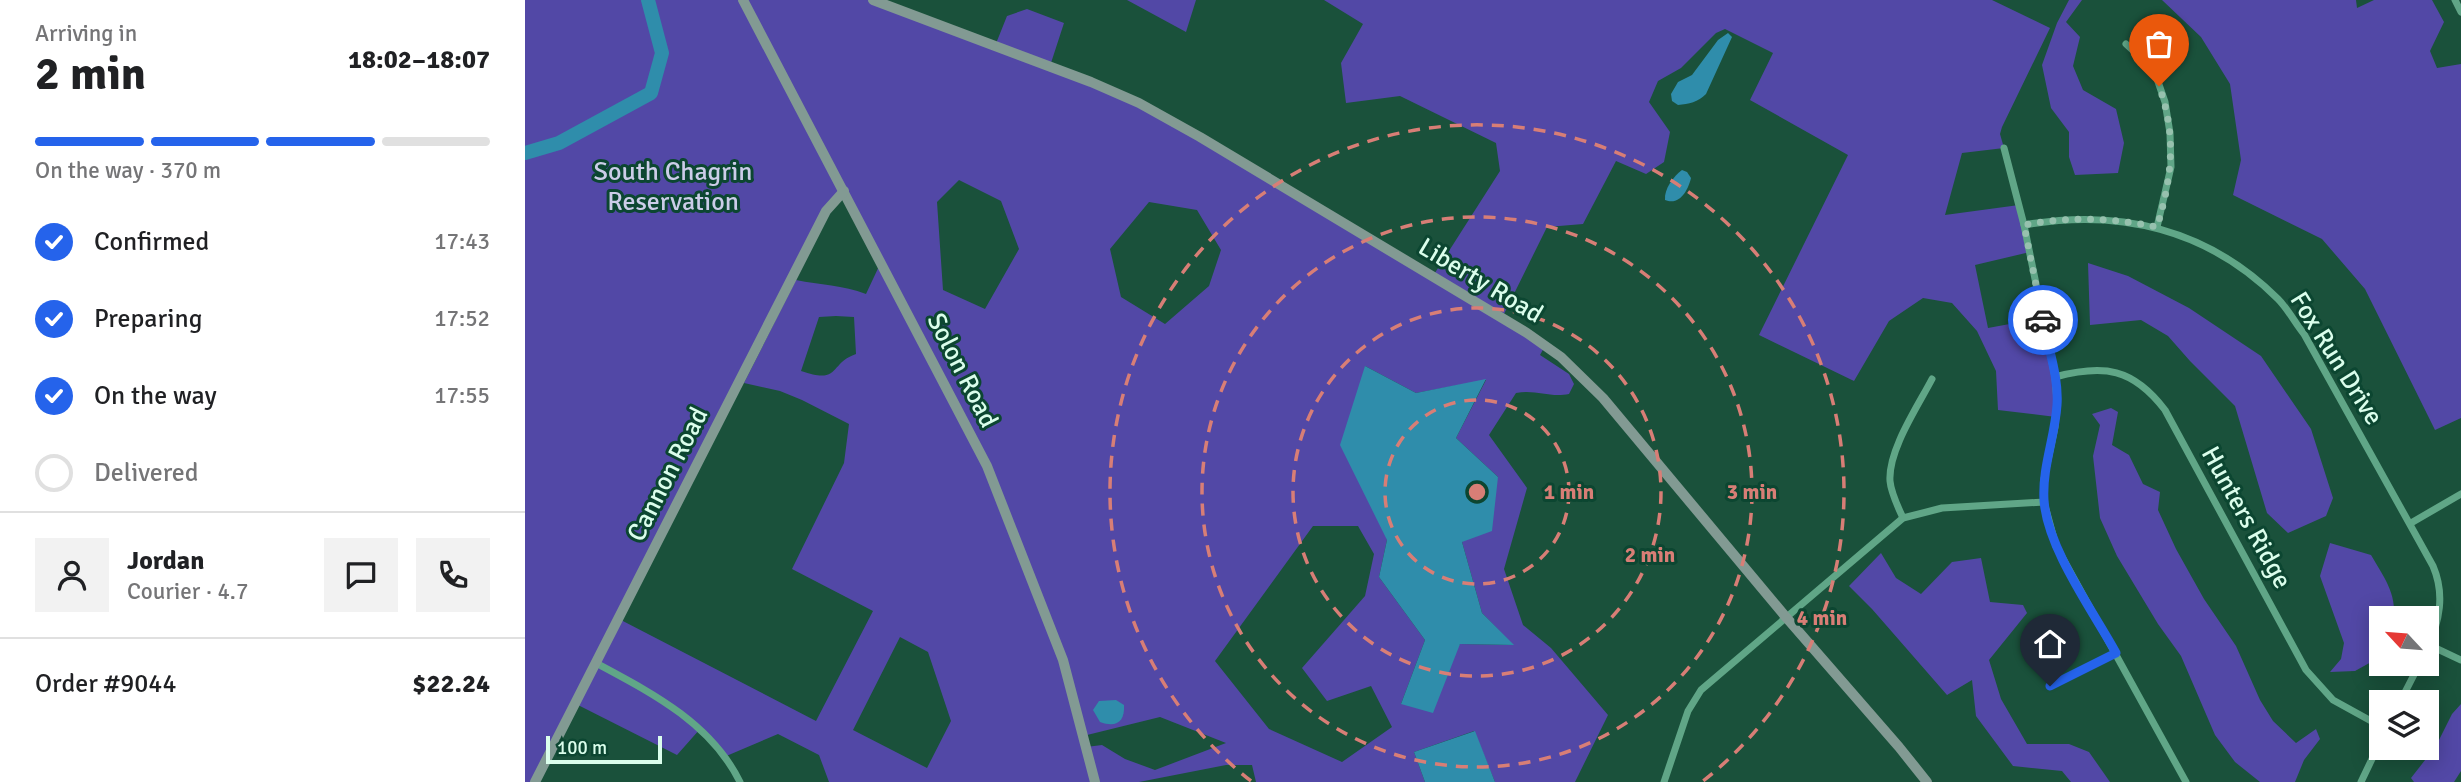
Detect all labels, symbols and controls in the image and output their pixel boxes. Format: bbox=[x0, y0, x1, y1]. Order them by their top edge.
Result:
pin bbox=[2129, 14, 2189, 86]
text: Arriving in bbox=[35, 19, 137, 48]
icon: bag bbox=[2140, 25, 2178, 63]
text: 18:02–18:07 bbox=[348, 44, 490, 76]
text: 2 min bbox=[35, 46, 146, 102]
text: On the way · 370 m bbox=[35, 156, 221, 185]
park label: South Chagrin Reservation bbox=[593, 156, 753, 218]
icon: check bbox=[35, 223, 73, 261]
text: Confirmed bbox=[94, 226, 209, 258]
text: 17:43 bbox=[434, 227, 490, 256]
street label: Liberty Road bbox=[1412, 231, 1549, 331]
courier bbox=[2008, 285, 2078, 355]
street label: Fox Run Drive bbox=[2283, 286, 2390, 431]
icon: check bbox=[35, 300, 73, 338]
icon: car bbox=[2024, 301, 2062, 339]
text: Preparing bbox=[94, 303, 202, 335]
text: 17:52 bbox=[434, 304, 490, 333]
street label: Solon Road bbox=[920, 308, 1005, 433]
icon: check bbox=[35, 377, 73, 415]
text: On the way bbox=[94, 380, 217, 412]
text: 17:55 bbox=[434, 381, 490, 410]
street label: Cannon Road bbox=[620, 402, 715, 547]
street label: Hunters Ridge bbox=[2194, 441, 2298, 594]
text: Delivered bbox=[94, 457, 199, 489]
text: 1 min bbox=[1544, 479, 1594, 505]
text: 3 min bbox=[1727, 479, 1777, 505]
centre of rings bbox=[1465, 480, 1489, 504]
button: person bbox=[35, 538, 109, 612]
button: chat bbox=[324, 538, 398, 612]
button: phone bbox=[416, 538, 490, 612]
text: 2 min bbox=[1625, 542, 1675, 568]
text: Jordan bbox=[127, 545, 204, 577]
text: Courier · 4.7 bbox=[127, 577, 248, 606]
text: 4 min bbox=[1797, 605, 1847, 631]
north arrow bbox=[2369, 606, 2439, 676]
map controls bbox=[2369, 606, 2439, 760]
pin bbox=[2020, 614, 2080, 686]
icon: home bbox=[2031, 625, 2069, 663]
text: Order #9044 bbox=[35, 668, 176, 700]
text: $22.24 bbox=[412, 668, 490, 700]
button: layers bbox=[2369, 690, 2439, 760]
scale bar bbox=[546, 733, 661, 765]
text: 100 m bbox=[557, 736, 607, 760]

